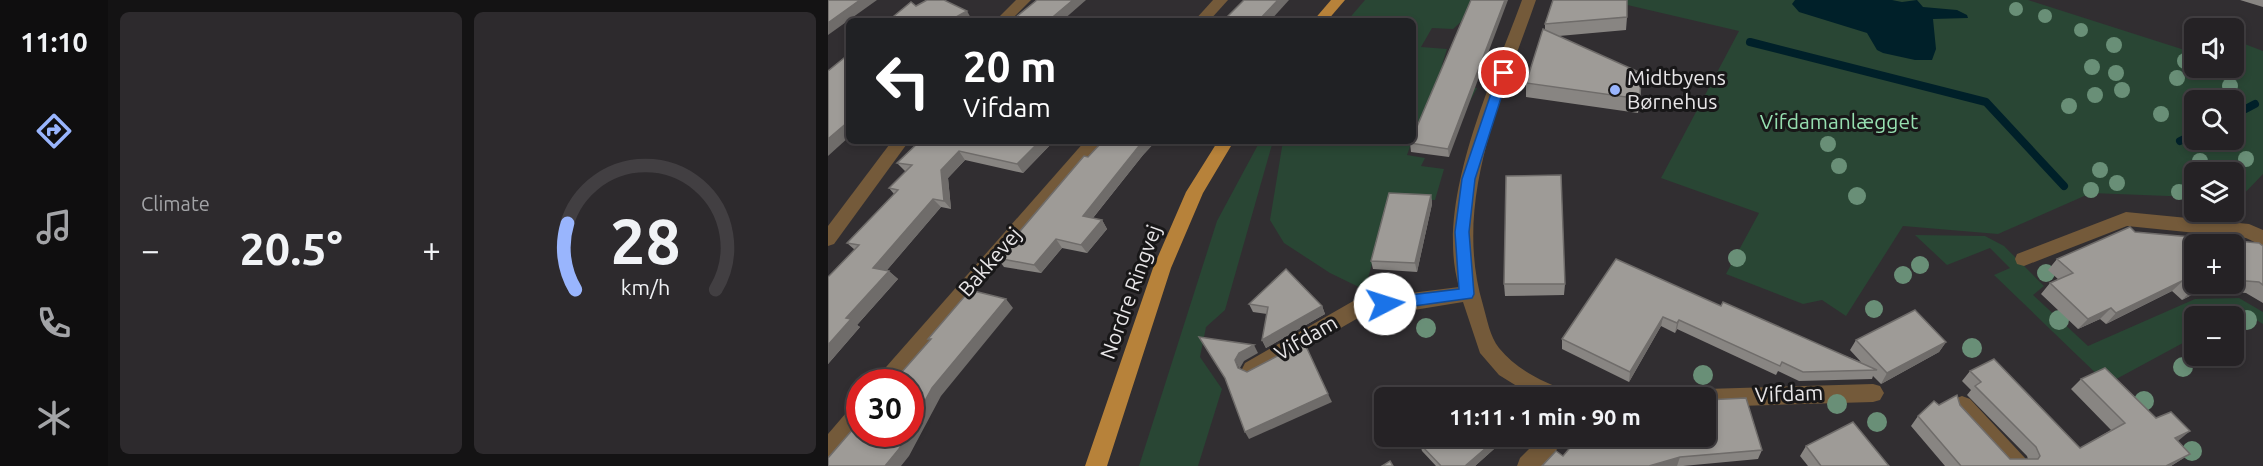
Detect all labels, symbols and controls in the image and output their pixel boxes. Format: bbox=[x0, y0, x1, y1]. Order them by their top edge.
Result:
map controls bbox=[2184, 18, 2244, 366]
button: sound bbox=[2184, 18, 2244, 78]
text: 11:10 bbox=[20, 27, 88, 57]
icon: left bbox=[864, 42, 942, 120]
text: 20 m bbox=[963, 43, 1057, 90]
pin bbox=[1478, 47, 1529, 98]
icon: arrive bbox=[1487, 56, 1520, 89]
place label: Midtbyens Børnehus bbox=[1627, 65, 1726, 113]
marker: Midtbyens Børnehus bbox=[1608, 83, 1622, 97]
button: search bbox=[2184, 90, 2244, 150]
text: Vifdam bbox=[963, 92, 1051, 122]
park label: Vifdamanlægget bbox=[1760, 109, 1918, 133]
icon: directions bbox=[33, 110, 75, 152]
button: layers bbox=[2184, 162, 2244, 222]
text: Climate bbox=[141, 192, 210, 215]
icon: music bbox=[33, 206, 75, 248]
text: 28 bbox=[610, 206, 680, 276]
street label: Nordre Ringvej bbox=[1095, 221, 1165, 362]
street label: Bakkevej bbox=[953, 222, 1026, 301]
text: 20.5° bbox=[239, 223, 343, 274]
text: − bbox=[141, 231, 160, 268]
text: + bbox=[422, 231, 441, 268]
button: + bbox=[2184, 234, 2244, 294]
position arrow bbox=[1353, 272, 1417, 336]
text: km/h bbox=[620, 275, 670, 299]
icon: phone bbox=[33, 302, 75, 344]
button: − bbox=[2184, 306, 2244, 366]
street label: Vifdam bbox=[1270, 310, 1341, 365]
speed limit sign: 30 bbox=[846, 369, 924, 447]
street label: Vifdam bbox=[1754, 380, 1824, 406]
icon: climate bbox=[33, 397, 75, 439]
text: 11:11 · 1 min · 90 m bbox=[1449, 404, 1641, 429]

